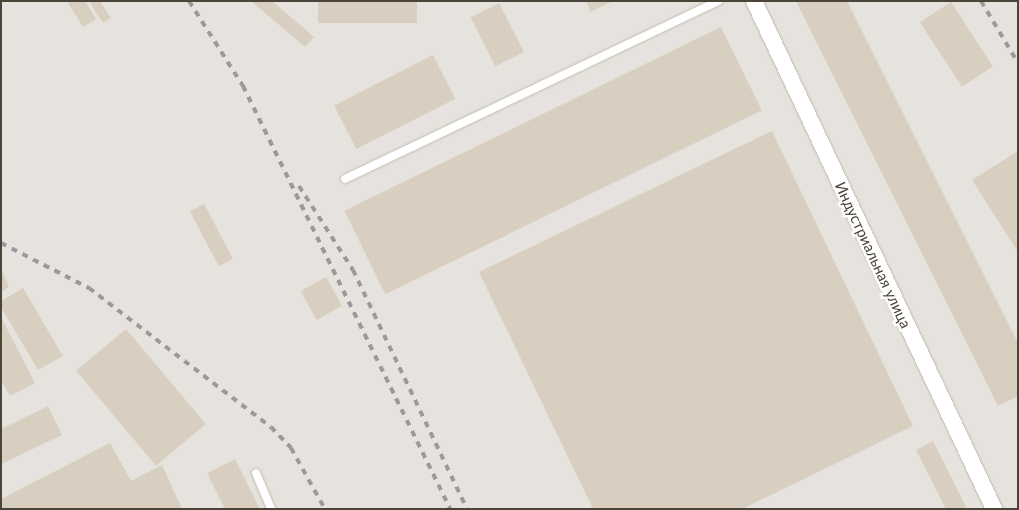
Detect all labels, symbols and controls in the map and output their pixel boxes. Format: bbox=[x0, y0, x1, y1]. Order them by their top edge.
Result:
street label: Индустриальная улица bbox=[831, 179, 915, 331]

